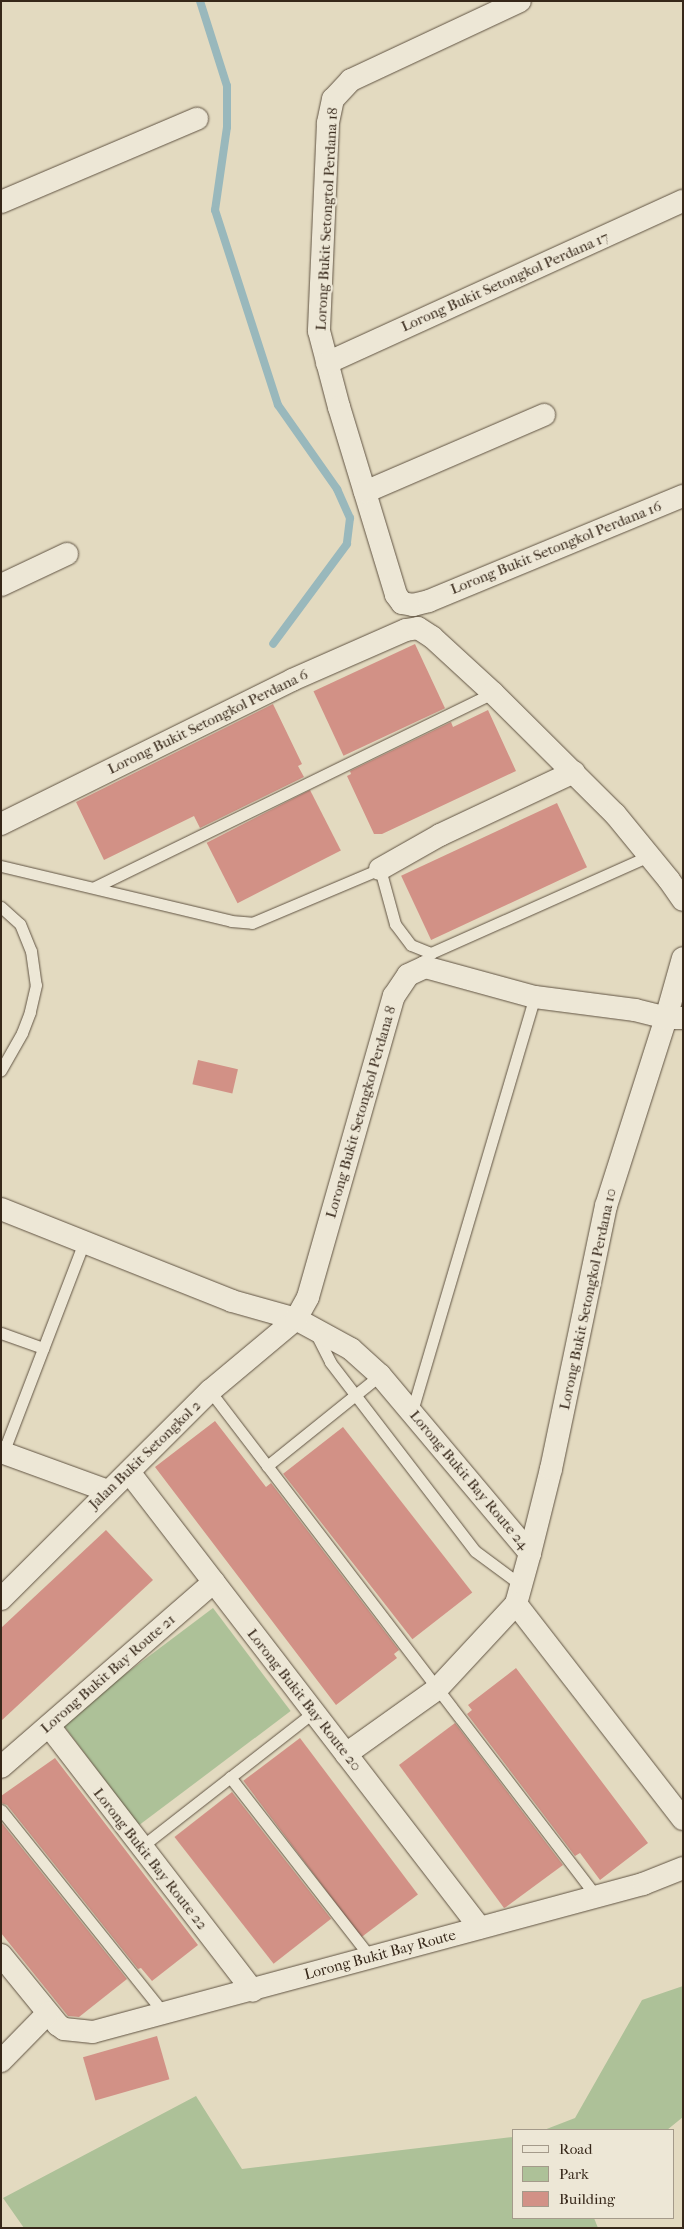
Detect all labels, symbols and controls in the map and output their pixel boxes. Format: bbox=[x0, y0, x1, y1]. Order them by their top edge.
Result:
street label: Lorong Bukit Setongtol Perdana 18 bbox=[312, 107, 342, 331]
street label: Lorong Bukit Setongkol Perdana 17 bbox=[398, 228, 612, 336]
street label: Lorong Bukit Setongkol Perdana 16 bbox=[448, 497, 664, 599]
street label: Lorong Bukit Setongkol Perdana 6 bbox=[105, 666, 311, 778]
street label: Lorong Bukit Setongkol Perdana 8 bbox=[322, 1004, 400, 1220]
street label: Lorong Bukit Setongkol Perdana 10 bbox=[556, 1187, 620, 1411]
street label: Jalan Bukit Setongkol 2 bbox=[85, 1397, 205, 1513]
street label: Lorong Bukit Bay Route 24 bbox=[406, 1407, 532, 1553]
street label: Lorong Bukit Bay Route 21 bbox=[37, 1611, 179, 1737]
street label: Lorong Bukit Bay Route 20 bbox=[243, 1625, 365, 1775]
street label: Lorong Bukit Bay Route 22 bbox=[89, 1785, 211, 1933]
street label: Lorong Bukit Bay Route bbox=[302, 1926, 458, 1984]
legend bbox=[512, 2129, 674, 2219]
text: Road bbox=[559, 2140, 592, 2158]
text: Park bbox=[559, 2165, 589, 2183]
text: Building bbox=[559, 2190, 615, 2208]

